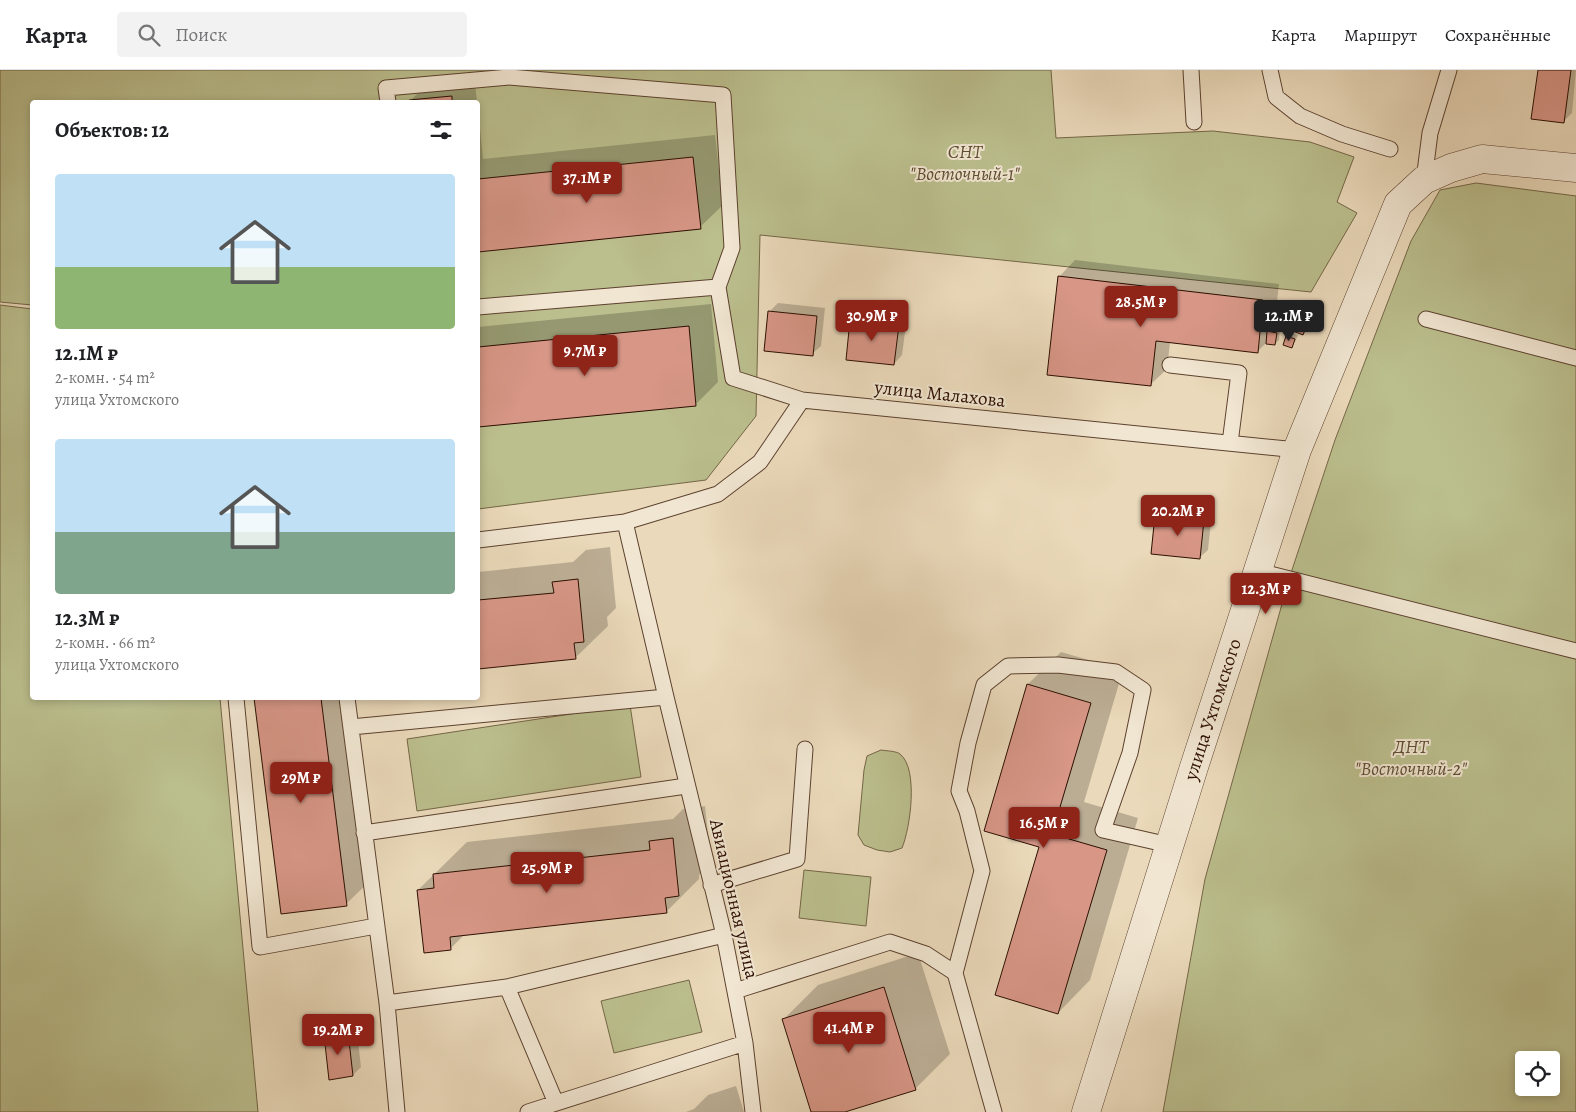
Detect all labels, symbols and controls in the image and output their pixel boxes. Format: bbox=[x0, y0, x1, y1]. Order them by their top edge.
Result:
search box bbox=[117, 12, 467, 57]
text: Карта bbox=[25, 19, 87, 51]
icon: search bbox=[135, 21, 163, 49]
text: Поиск bbox=[175, 22, 227, 48]
text: Карта bbox=[1271, 23, 1316, 47]
text: Маршрут bbox=[1344, 23, 1417, 47]
text: Сохранённые bbox=[1445, 23, 1551, 47]
text: Объектов: 12 bbox=[55, 116, 169, 144]
icon: filters bbox=[427, 116, 455, 144]
park label: СНТ "Восточный-1" bbox=[910, 139, 1020, 187]
pin: 37.1M ₽ bbox=[541, 162, 633, 204]
text: 37.1M ₽ bbox=[563, 167, 611, 189]
icon: home bbox=[210, 207, 300, 297]
pin: 28.5M ₽ bbox=[1095, 286, 1187, 328]
text: 28.5M ₽ bbox=[1115, 291, 1167, 313]
pin: 30.9M ₽ bbox=[826, 300, 918, 342]
pin: 12.1M ₽ bbox=[1243, 300, 1335, 342]
text: 30.9M ₽ bbox=[846, 305, 898, 327]
text: 12.1M ₽ bbox=[1265, 305, 1313, 327]
pin: 9.7M ₽ bbox=[544, 334, 626, 377]
text: 12.1M ₽ bbox=[55, 339, 118, 367]
text: 9.7M ₽ bbox=[563, 340, 607, 362]
text: 2-комн. · 54 m² bbox=[55, 367, 155, 389]
street label: улица Малахова bbox=[872, 374, 1007, 414]
text: улица Ухтомского bbox=[55, 389, 179, 411]
icon: home bbox=[210, 472, 300, 562]
pin: 20.2M ₽ bbox=[1132, 494, 1224, 537]
text: 20.2M ₽ bbox=[1152, 500, 1204, 522]
pin: 12.3M ₽ bbox=[1220, 572, 1312, 615]
text: 12.3M ₽ bbox=[1241, 578, 1291, 600]
text: 12.3M ₽ bbox=[55, 604, 119, 632]
text: 2-комн. · 66 m² bbox=[55, 632, 155, 654]
street label: улица Ухтомского bbox=[1177, 635, 1248, 785]
text: улица Ухтомского bbox=[55, 654, 179, 676]
park label: ДНТ "Восточный-2" bbox=[1355, 734, 1467, 782]
pin: 29M ₽ bbox=[266, 762, 336, 804]
text: 29M ₽ bbox=[281, 767, 321, 789]
pin: 16.5M ₽ bbox=[998, 806, 1090, 849]
text: 16.5M ₽ bbox=[1020, 812, 1068, 834]
street label: Авиационная улица bbox=[703, 816, 765, 982]
pin: 25.9M ₽ bbox=[501, 852, 593, 894]
text: 25.9M ₽ bbox=[522, 857, 572, 879]
pin: 41.4M ₽ bbox=[803, 1012, 895, 1054]
pin: 19.2M ₽ bbox=[292, 1014, 384, 1056]
text: 41.4M ₽ bbox=[824, 1017, 874, 1039]
text: 19.2M ₽ bbox=[313, 1019, 363, 1041]
map controls bbox=[1515, 1051, 1560, 1096]
button: locate bbox=[1515, 1051, 1560, 1096]

